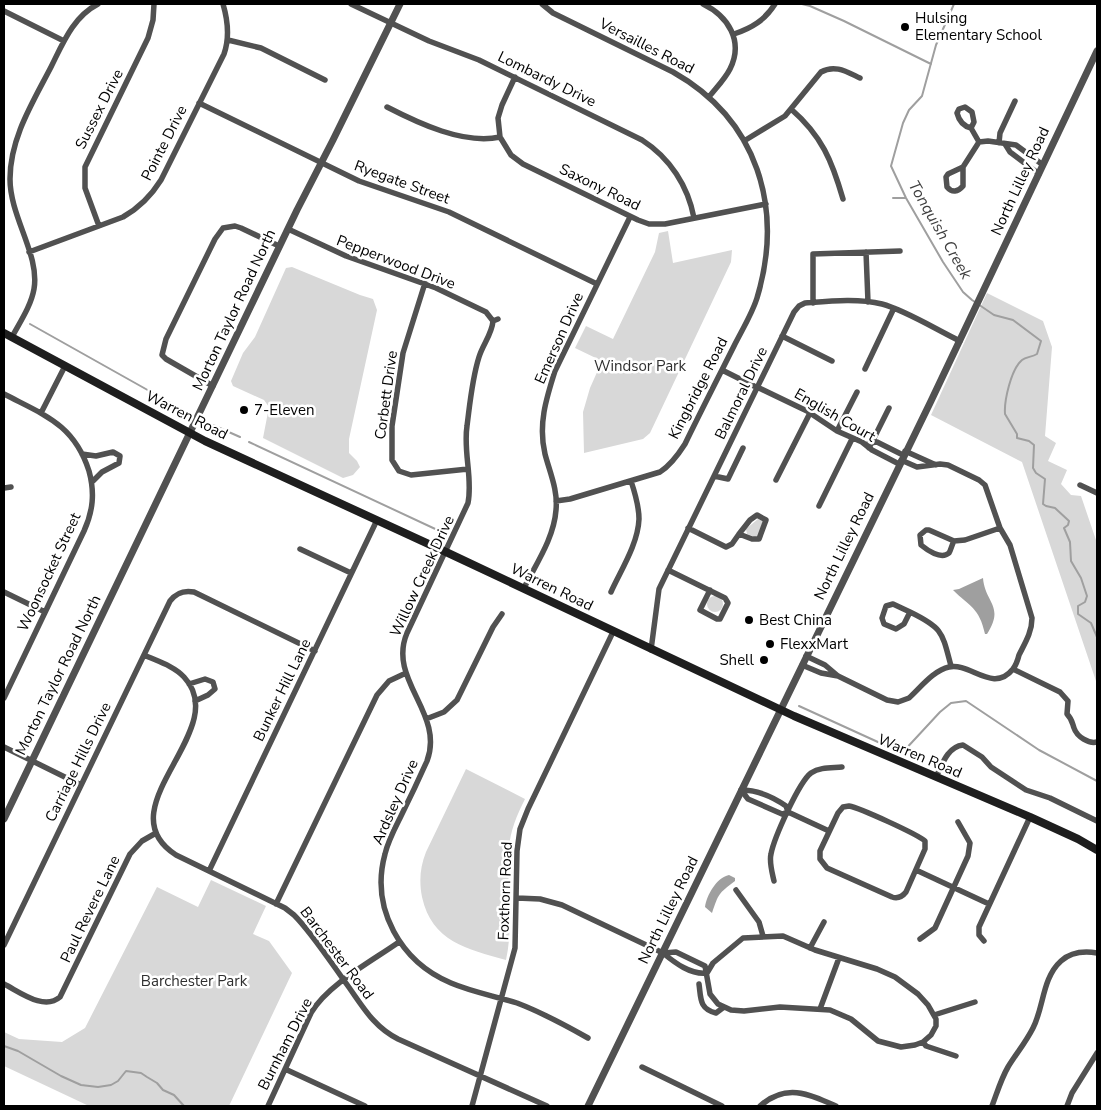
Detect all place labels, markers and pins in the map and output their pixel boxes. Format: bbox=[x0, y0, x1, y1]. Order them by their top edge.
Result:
place label: Hulsing Elementary School bbox=[915, 8, 1042, 45]
marker: Hulsing Elementary School bbox=[899, 21, 911, 33]
place label: 7-Eleven bbox=[254, 400, 314, 420]
marker: 7-Eleven bbox=[238, 404, 250, 416]
place label: Best China bbox=[759, 610, 832, 630]
marker: Best China bbox=[743, 614, 755, 626]
place label: FlexxMart bbox=[780, 634, 849, 654]
marker: FlexxMart bbox=[764, 638, 776, 650]
place label: Shell bbox=[719, 650, 755, 670]
marker: Shell bbox=[758, 654, 770, 666]

